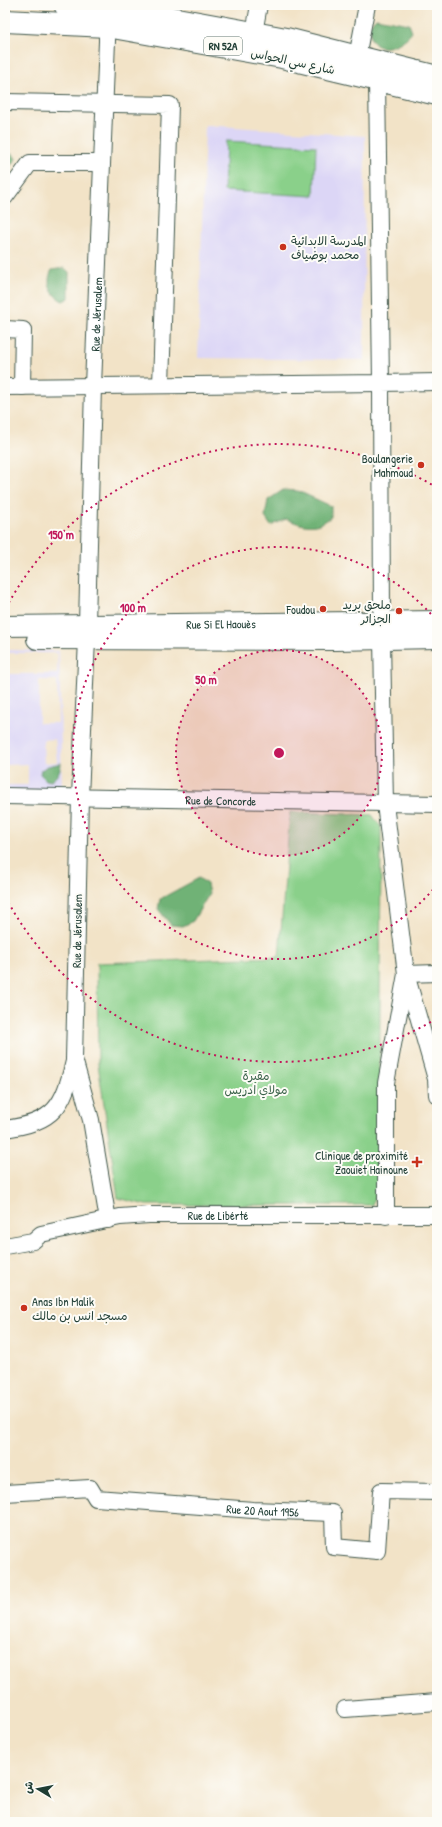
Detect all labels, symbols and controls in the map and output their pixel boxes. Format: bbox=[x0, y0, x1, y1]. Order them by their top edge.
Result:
road number: RN 52A bbox=[204, 37, 242, 55]
street label: شارع سي الحواس bbox=[249, 44, 337, 81]
place label: المدرسة الابدائية محمد بوضياف bbox=[291, 232, 367, 263]
marker: المدرسة الابدائية محمد بوضياف bbox=[278, 242, 288, 252]
street label: Rue de Jérusalem bbox=[86, 277, 106, 352]
place label: Boulangerie Mahmoud bbox=[362, 450, 413, 481]
marker: Boulangerie Mahmoud bbox=[416, 460, 426, 470]
text: 150 m bbox=[48, 526, 74, 543]
place label: ملحق بريد الجزائر bbox=[342, 596, 391, 627]
text: 100 m bbox=[120, 599, 146, 616]
place label: Foudou bbox=[286, 601, 315, 618]
marker: Foudou bbox=[318, 604, 328, 614]
marker: ملحق بريد الجزائر bbox=[394, 606, 404, 616]
street label: Rue Si El Haouès bbox=[186, 615, 256, 632]
text: 50 m bbox=[195, 671, 217, 688]
centre of rings bbox=[272, 746, 286, 760]
street label: Rue de Concorde bbox=[186, 791, 257, 809]
street label: Rue de Jérusalem bbox=[68, 894, 86, 968]
park label: مقبرة مولاي ادريس bbox=[225, 1067, 287, 1099]
place label: Clinique de proximité Zaouiet Hainoune bbox=[315, 1147, 408, 1178]
marker: Clinique de proximité Zaouiet Hainoune bbox=[411, 1156, 423, 1168]
street label: Rue de Libérté bbox=[188, 1207, 249, 1224]
place label: Anas Ibn Malik مسجد انس بن مالك bbox=[32, 1293, 128, 1324]
marker: Anas Ibn Malik مسجد انس بن مالك bbox=[19, 1303, 29, 1313]
street label: Rue 20 Aout 1956 bbox=[226, 1499, 300, 1520]
north arrow bbox=[18, 1769, 58, 1809]
text: ش bbox=[20, 1780, 36, 1794]

